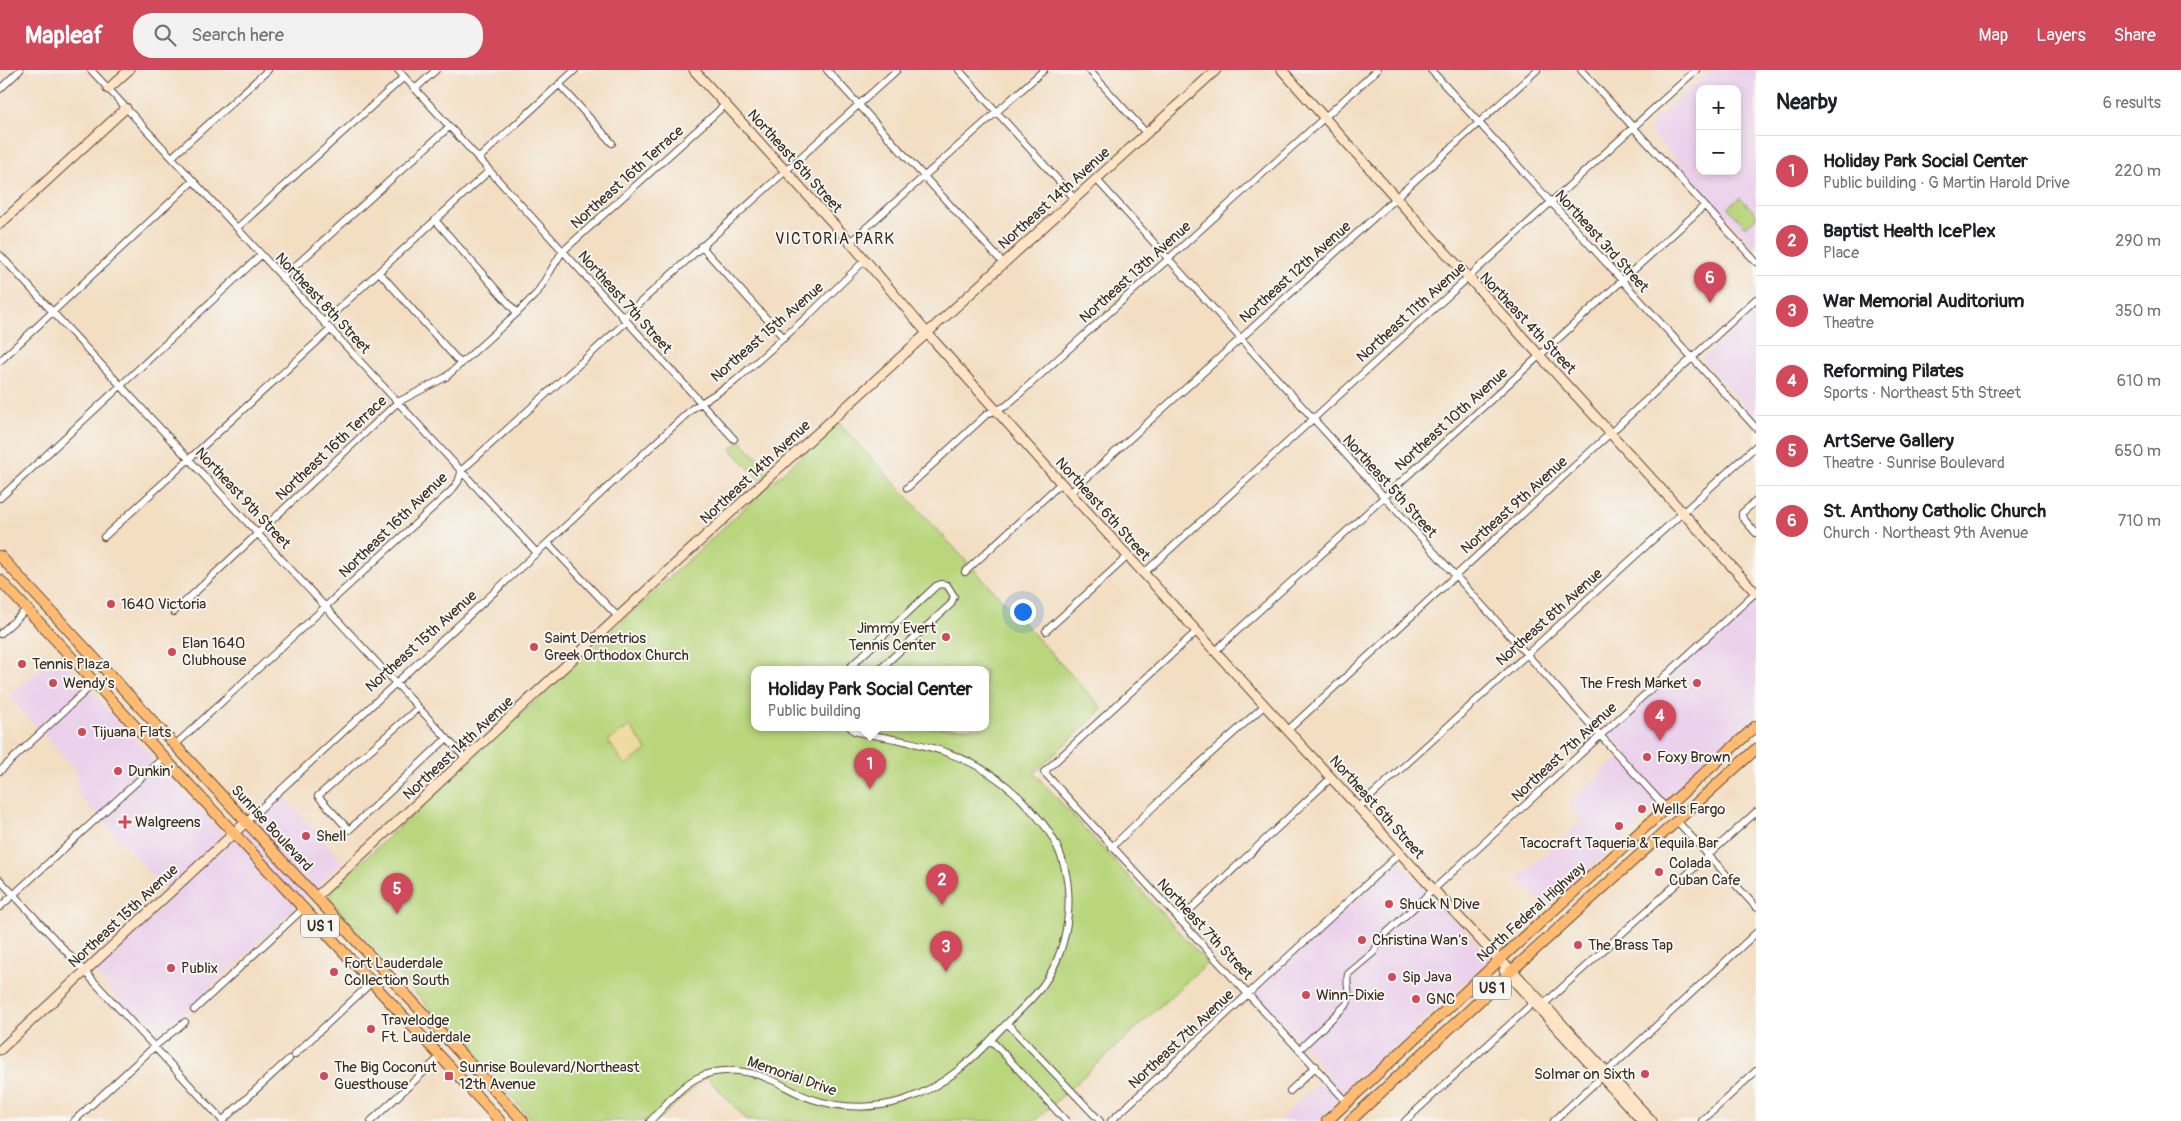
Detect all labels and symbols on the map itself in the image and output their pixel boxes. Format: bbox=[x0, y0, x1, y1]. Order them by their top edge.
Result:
street label: Northeast 6th Street bbox=[743, 106, 847, 218]
street label: Northeast 16th Terrace bbox=[567, 121, 688, 233]
street label: Northeast 14th Avenue bbox=[994, 143, 1115, 254]
street label: Northeast 3rd Street bbox=[1551, 186, 1653, 297]
street label: Northeast 13th Avenue bbox=[1076, 217, 1196, 328]
street label: Northeast 12th Avenue bbox=[1236, 217, 1356, 328]
district label: VICTORIA PARK bbox=[775, 229, 895, 249]
street label: Northeast 7th Street bbox=[573, 247, 676, 358]
street label: Northeast 8th Street bbox=[271, 249, 375, 359]
street label: Northeast 11th Avenue bbox=[1353, 258, 1471, 367]
pin: 6 bbox=[1694, 262, 1726, 303]
street label: Northeast 4th Street bbox=[1475, 268, 1580, 379]
street label: Northeast 15th Avenue bbox=[707, 278, 828, 387]
street label: Northeast 10th Avenue bbox=[1391, 363, 1512, 475]
street label: Northeast 16th Terrace bbox=[272, 391, 391, 505]
street label: Northeast 14th Avenue bbox=[696, 416, 815, 528]
street label: Northeast 5th Street bbox=[1338, 431, 1442, 543]
street label: Northeast 9th Street bbox=[191, 444, 295, 554]
street label: Northeast 9th Avenue bbox=[1457, 452, 1572, 558]
street label: Northeast 6th Street bbox=[1051, 454, 1155, 566]
street label: Northeast 16th Avenue bbox=[335, 468, 452, 582]
street label: Northeast 8th Avenue bbox=[1492, 564, 1607, 670]
street label: Northeast 15th Avenue bbox=[362, 586, 481, 696]
place label: 1640 Victoria bbox=[121, 595, 206, 614]
marker: 1640 Victoria bbox=[105, 598, 117, 610]
your location bbox=[1010, 599, 1036, 625]
place label: Jimmy Evert Tennis Center bbox=[848, 619, 937, 655]
place label: Saint Demetrios Greek Orthodox Church bbox=[544, 629, 689, 665]
marker: Jimmy Evert Tennis Center bbox=[940, 631, 952, 643]
place label: Elan 1640 Clubhouse bbox=[182, 634, 247, 670]
marker: Saint Demetrios Greek Orthodox Church bbox=[528, 641, 540, 653]
marker: Elan 1640 Clubhouse bbox=[166, 646, 178, 658]
place label: Tennis Plaza bbox=[32, 655, 110, 674]
marker: Tennis Plaza bbox=[16, 658, 28, 670]
place label: Wendy's bbox=[63, 674, 115, 693]
place label: The Fresh Market bbox=[1580, 674, 1688, 693]
marker: Wendy's bbox=[47, 677, 59, 689]
marker: The Fresh Market bbox=[1691, 677, 1703, 689]
street label: Northeast 14th Avenue bbox=[399, 692, 518, 804]
street label: Northeast 7th Avenue bbox=[1508, 698, 1621, 806]
pin: 4 bbox=[1644, 700, 1676, 741]
place label: Tijuana Flats bbox=[92, 723, 171, 742]
marker: Tijuana Flats bbox=[76, 726, 88, 738]
pin: 1 bbox=[854, 748, 886, 789]
place label: Foxy Brown bbox=[1657, 748, 1730, 767]
marker: Foxy Brown bbox=[1641, 751, 1653, 763]
street label: Northeast 6th Street bbox=[1325, 752, 1429, 864]
place label: Dunkin' bbox=[128, 762, 173, 781]
marker: Dunkin' bbox=[112, 765, 124, 777]
street label: Sunrise Boulevard bbox=[227, 781, 317, 876]
place label: Wells Fargo bbox=[1652, 800, 1725, 819]
marker: Wells Fargo bbox=[1636, 803, 1648, 815]
place label: Walgreens bbox=[135, 813, 201, 832]
marker: Walgreens bbox=[119, 816, 131, 828]
marker: Tacocraft Taqueria & Tequila Bar bbox=[1613, 820, 1625, 832]
place label: Shell bbox=[316, 827, 346, 846]
marker: Shell bbox=[300, 830, 312, 842]
place label: Tacocraft Taqueria & Tequila Bar bbox=[1519, 834, 1719, 853]
place label: Colada Cuban Cafe bbox=[1669, 854, 1741, 890]
street label: North Federal Highway bbox=[1473, 858, 1590, 966]
street label: Northeast 15th Avenue bbox=[64, 860, 183, 972]
pin: 2 bbox=[926, 864, 958, 905]
marker: Colada Cuban Cafe bbox=[1653, 866, 1665, 878]
pin: 5 bbox=[381, 873, 413, 914]
street label: Northeast 7th Street bbox=[1153, 875, 1257, 985]
place label: Shuck N Dive bbox=[1399, 895, 1480, 914]
marker: Shuck N Dive bbox=[1383, 898, 1395, 910]
road number: US 1 bbox=[301, 914, 339, 938]
pin: 3 bbox=[930, 931, 962, 972]
place label: Christina Wan's bbox=[1372, 931, 1468, 950]
marker: Christina Wan's bbox=[1356, 934, 1368, 946]
place label: The Brass Tap bbox=[1588, 936, 1673, 955]
marker: The Brass Tap bbox=[1572, 939, 1584, 951]
place label: Fort Lauderdale Collection South bbox=[344, 954, 449, 990]
place label: Publix bbox=[181, 959, 218, 978]
marker: Publix bbox=[165, 962, 177, 974]
marker: Fort Lauderdale Collection South bbox=[328, 966, 340, 978]
place label: Sip Java bbox=[1402, 968, 1452, 987]
marker: Sip Java bbox=[1386, 971, 1398, 983]
road number: US 1 bbox=[1473, 976, 1511, 1000]
street label: Northeast 7th Avenue bbox=[1125, 985, 1238, 1093]
place label: Winn-Dixie bbox=[1316, 986, 1385, 1005]
marker: Winn-Dixie bbox=[1300, 989, 1312, 1001]
place label: GNC bbox=[1426, 990, 1455, 1009]
marker: GNC bbox=[1410, 993, 1422, 1005]
place label: Travelodge Ft. Lauderdale bbox=[381, 1011, 471, 1047]
marker: Travelodge Ft. Lauderdale bbox=[365, 1023, 377, 1035]
street label: Memorial Drive bbox=[745, 1052, 840, 1101]
place label: The Big Coconut Guesthouse bbox=[334, 1058, 438, 1094]
place label: Sunrise Boulevard/Northeast 12th Avenue bbox=[459, 1058, 640, 1094]
place label: Solmar on Sixth bbox=[1534, 1065, 1635, 1084]
marker: Solmar on Sixth bbox=[1639, 1068, 1651, 1080]
marker: The Big Coconut Guesthouse bbox=[318, 1070, 330, 1082]
marker: Sunrise Boulevard/Northeast 12th Avenue bbox=[443, 1070, 455, 1082]

